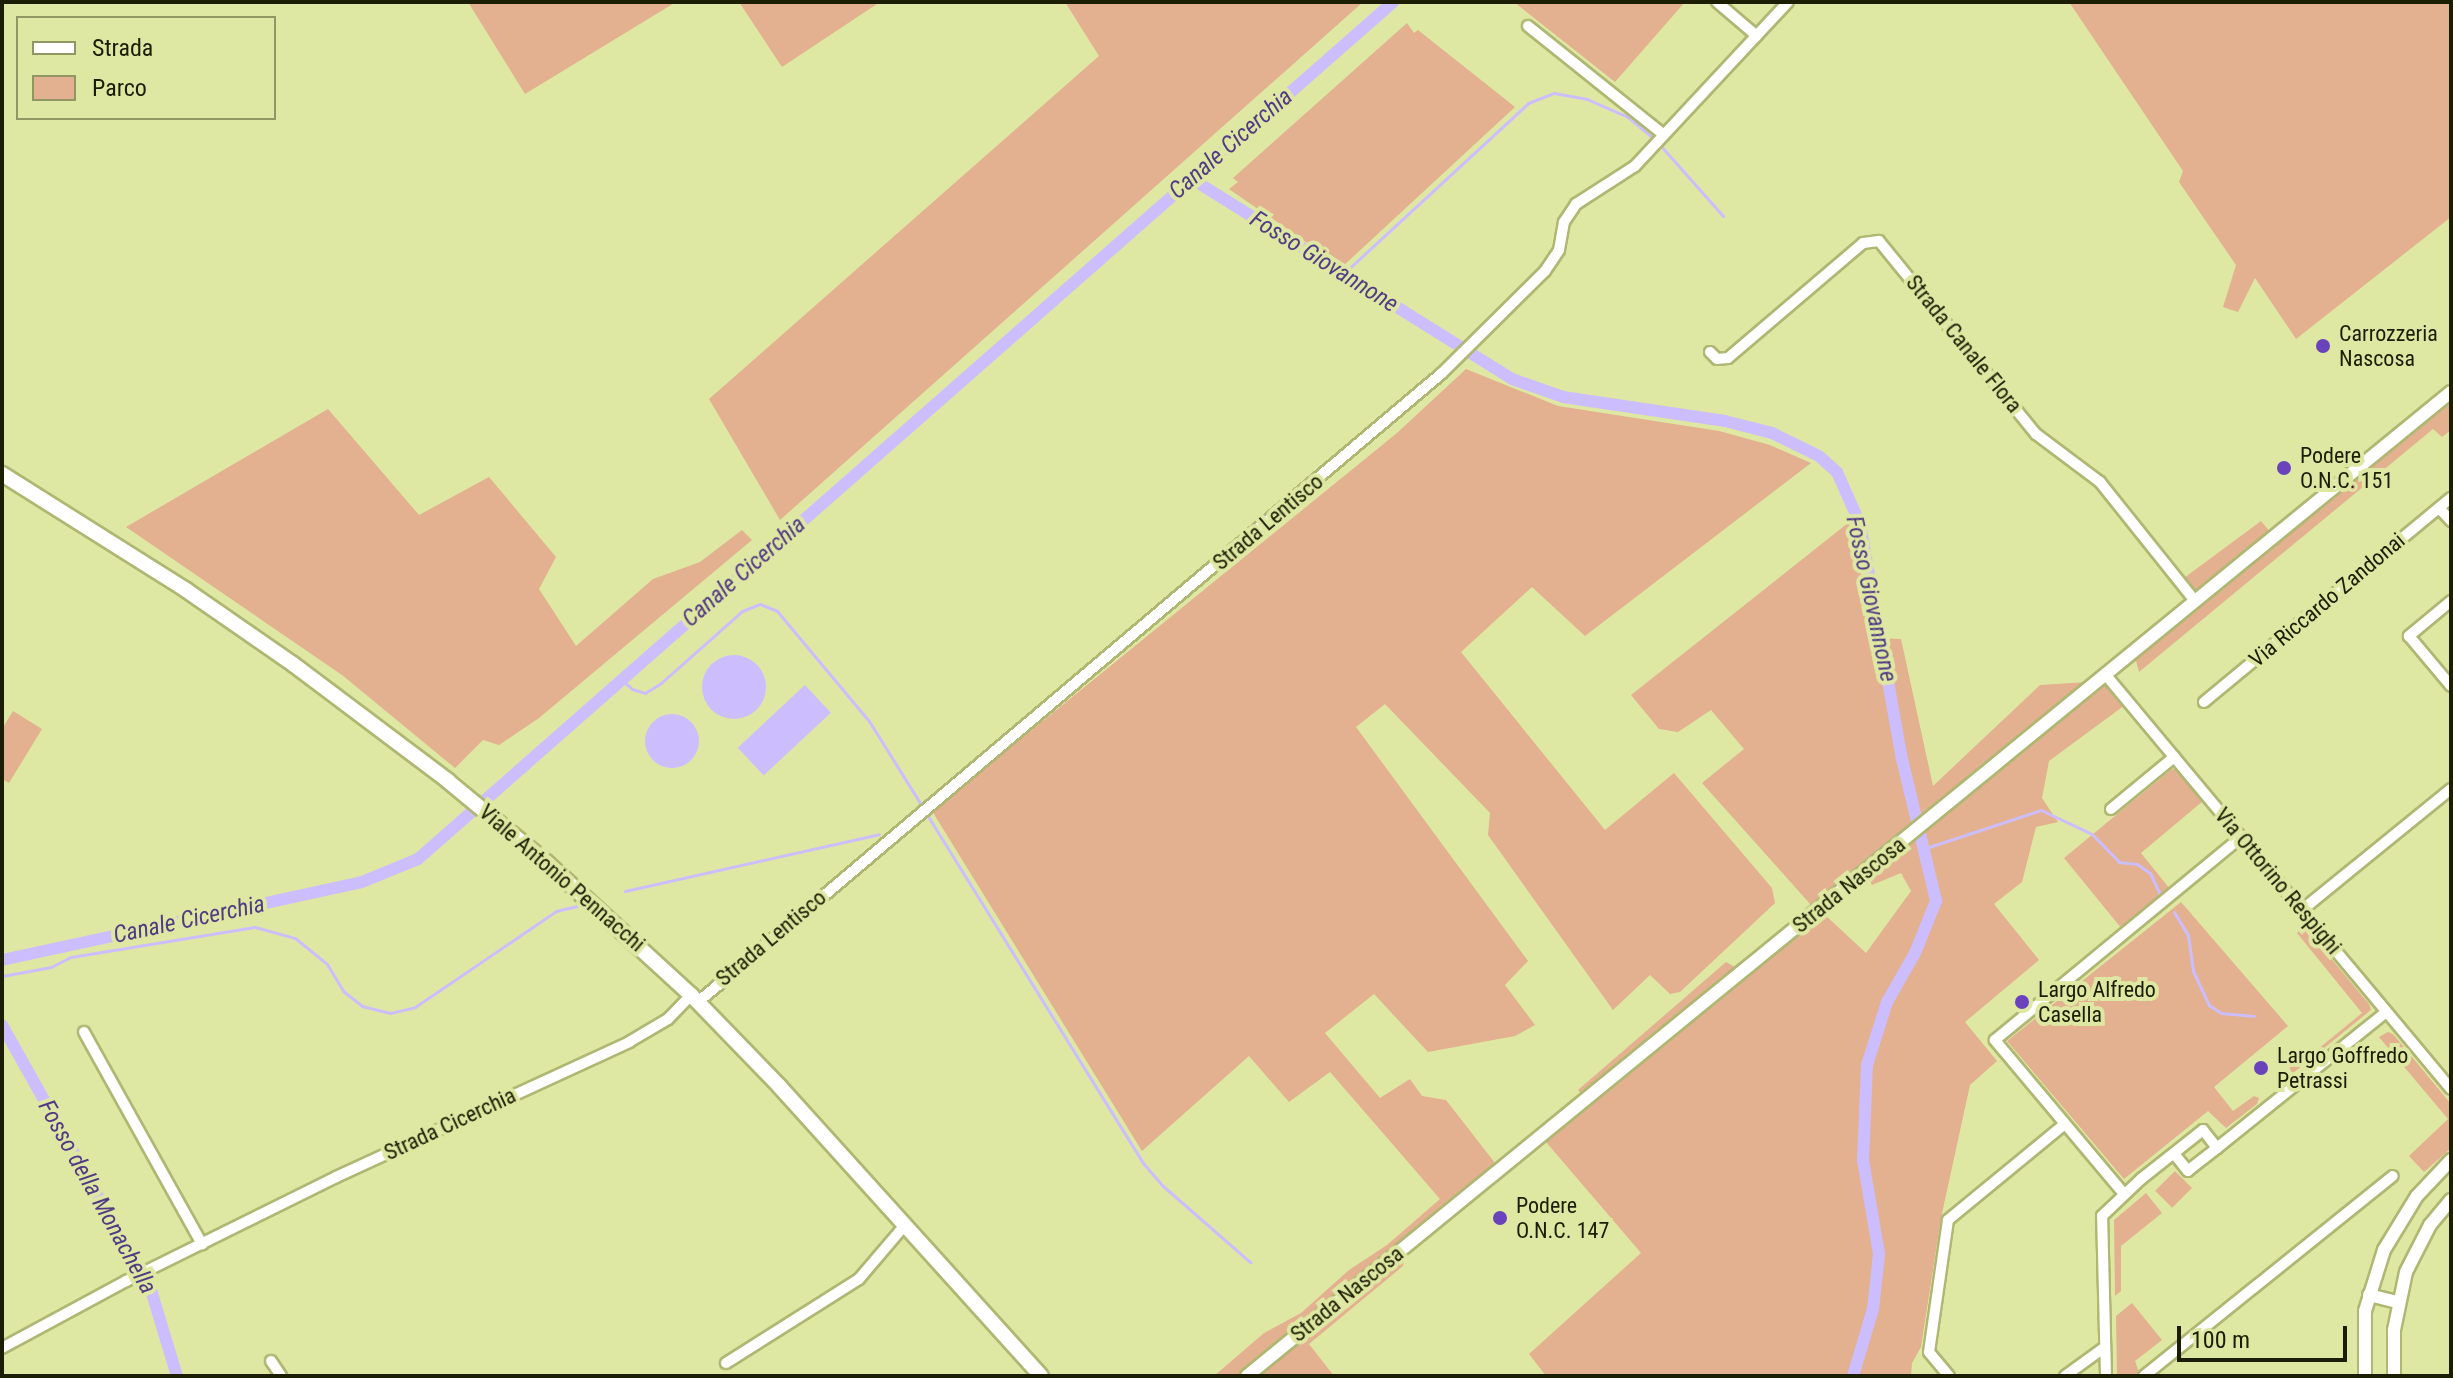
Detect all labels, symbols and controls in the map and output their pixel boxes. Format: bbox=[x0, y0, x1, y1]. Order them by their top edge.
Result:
legend bbox=[16, 16, 276, 120]
text: Strada bbox=[92, 34, 153, 62]
text: Parco bbox=[92, 74, 147, 102]
water label: Canale Cicerchia bbox=[1163, 83, 1299, 205]
water label: Fosso Giovannone bbox=[1245, 205, 1403, 319]
street label: Strada Canale Flora bbox=[1900, 270, 2028, 418]
place label: Carrozzeria Nascosa bbox=[2339, 320, 2438, 372]
marker: Carrozzeria Nascosa bbox=[2314, 337, 2332, 355]
place label: Podere O.N.C. 151 bbox=[2300, 442, 2393, 494]
marker: Podere O.N.C. 151 bbox=[2275, 459, 2293, 477]
street label: Strada Lentisco bbox=[1208, 468, 1328, 576]
water label: Canale Cicerchia bbox=[676, 511, 812, 633]
water label: Fosso Giovannone bbox=[1839, 513, 1903, 685]
street label: Via Riccardo Zandonai bbox=[2244, 527, 2410, 673]
street label: Viale Antonio Pennacchi bbox=[474, 799, 650, 957]
street label: Via Ottorino Respighi bbox=[2209, 802, 2347, 960]
street label: Strada Nascosa bbox=[1787, 832, 1911, 938]
street label: Strada Lentisco bbox=[711, 884, 831, 992]
water label: Canale Cicerchia bbox=[111, 890, 267, 950]
place label: Largo Alfredo Casella bbox=[2038, 976, 2156, 1028]
marker: Largo Alfredo Casella bbox=[2013, 993, 2031, 1011]
place label: Largo Goffredo Petrassi bbox=[2277, 1042, 2408, 1094]
marker: Largo Goffredo Petrassi bbox=[2252, 1059, 2270, 1077]
street label: Strada Cicerchia bbox=[380, 1082, 520, 1166]
water label: Fosso della Monachella bbox=[32, 1095, 162, 1299]
place label: Podere O.N.C. 147 bbox=[1516, 1192, 1609, 1244]
marker: Podere O.N.C. 147 bbox=[1491, 1209, 1509, 1227]
street label: Strada Nascosa bbox=[1285, 1241, 1409, 1347]
scale bar bbox=[2181, 1310, 2351, 1360]
text: 100 m bbox=[2191, 1326, 2250, 1354]

